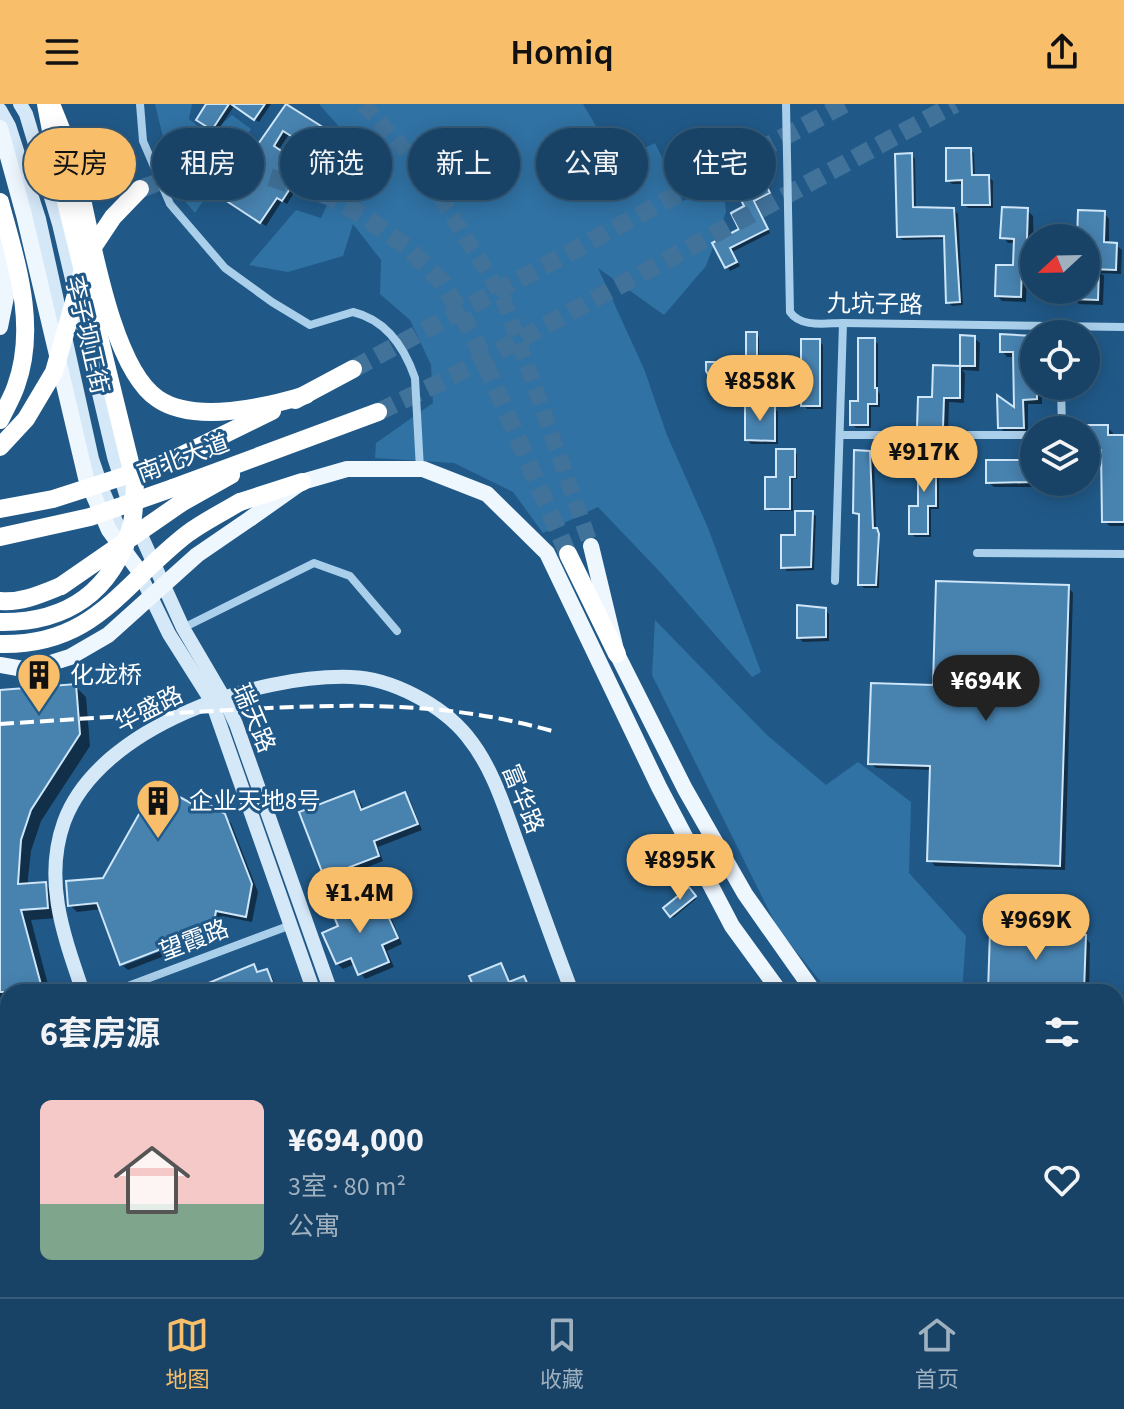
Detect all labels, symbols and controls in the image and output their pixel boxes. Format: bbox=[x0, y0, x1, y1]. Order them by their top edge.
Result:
text: Homiq bbox=[510, 27, 614, 78]
icon: menu bbox=[40, 30, 84, 74]
icon: share bbox=[1040, 30, 1084, 74]
chip: 买房 bbox=[24, 128, 136, 200]
chip: 租房 bbox=[152, 128, 264, 200]
chip: 筛选 bbox=[280, 128, 392, 200]
chip: 新上 bbox=[408, 128, 520, 200]
chip: 公寓 bbox=[536, 128, 648, 200]
chip: 住宅 bbox=[664, 128, 776, 200]
north arrow bbox=[1020, 224, 1100, 304]
map controls bbox=[1020, 224, 1100, 496]
street label: 李子坝正街 bbox=[56, 273, 117, 398]
street label: 九坑子路 bbox=[827, 286, 923, 323]
button: locate bbox=[1020, 320, 1100, 400]
pin: ¥858K bbox=[704, 355, 816, 423]
text: ¥858K bbox=[725, 362, 795, 399]
button: layers bbox=[1020, 416, 1100, 496]
street label: 南北大道 bbox=[132, 426, 234, 491]
pin: ¥917K bbox=[868, 426, 980, 494]
text: ¥917K bbox=[889, 433, 959, 470]
building icon: 化龙桥 bbox=[15, 651, 63, 714]
pin: ¥694K bbox=[930, 655, 1042, 723]
place label: 化龙桥 bbox=[70, 658, 142, 693]
text: ¥694K bbox=[951, 662, 1021, 699]
street label: 华盛路 bbox=[109, 678, 189, 741]
street label: 瑞天路 bbox=[223, 678, 284, 758]
street label: 富华路 bbox=[493, 759, 552, 839]
building icon: 企业天地8号 bbox=[134, 777, 182, 840]
place label: 企业天地8号 bbox=[189, 784, 321, 819]
pin: ¥895K bbox=[624, 834, 736, 902]
text: ¥895K bbox=[645, 841, 715, 878]
pin: ¥1.4M bbox=[304, 867, 416, 935]
text: ¥1.4M bbox=[326, 874, 394, 911]
pin: ¥969K bbox=[980, 894, 1092, 962]
text: ¥969K bbox=[1001, 901, 1071, 938]
street label: 望霞路 bbox=[154, 911, 234, 970]
text: 6套房源 bbox=[40, 1010, 160, 1059]
icon: filters bbox=[1040, 1010, 1084, 1054]
text: ¥694,000 bbox=[288, 1116, 424, 1165]
icon: home bbox=[104, 1132, 200, 1228]
icon: heart bbox=[1040, 1158, 1084, 1202]
text: 3室 · 80 m² bbox=[288, 1168, 406, 1205]
text: 公寓 bbox=[288, 1208, 340, 1245]
tab: 地图 bbox=[165, 1313, 209, 1396]
tab: 收藏 bbox=[540, 1313, 584, 1396]
tab: 首页 bbox=[915, 1313, 959, 1396]

